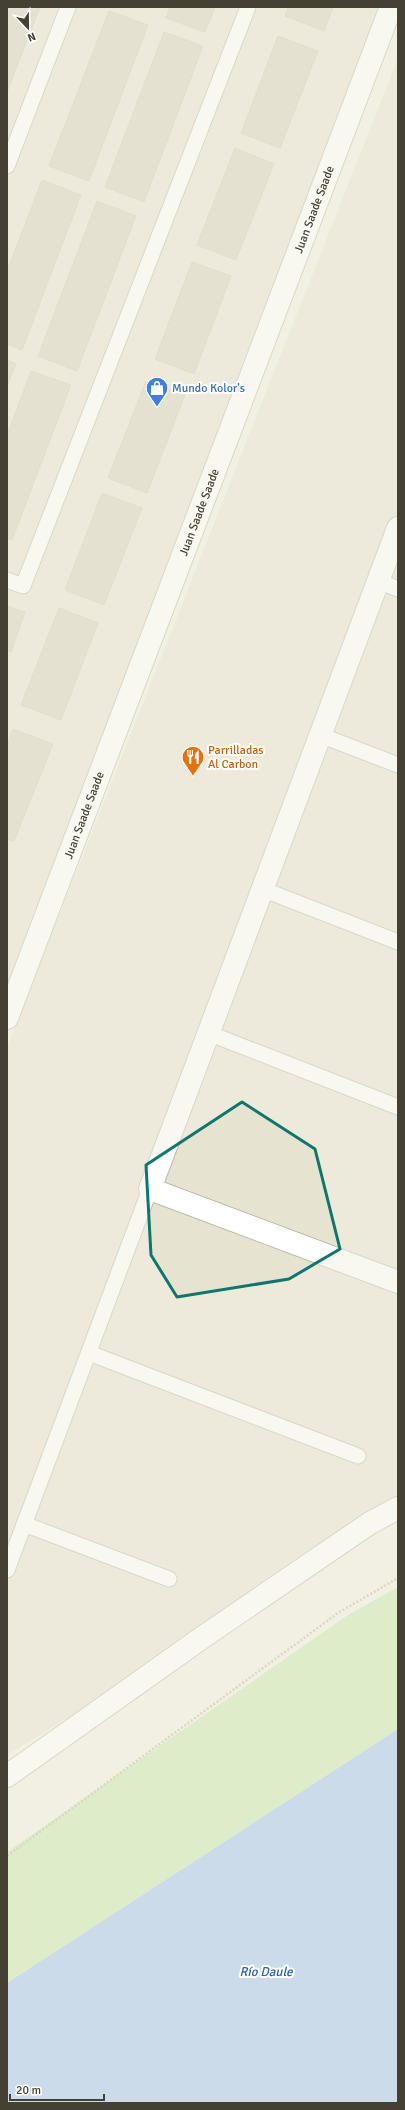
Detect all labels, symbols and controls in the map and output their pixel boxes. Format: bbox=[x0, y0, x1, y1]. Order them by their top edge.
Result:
north arrow bbox=[8, 8, 48, 48]
text: N bbox=[26, 29, 38, 44]
street label: Juan Saade Saade bbox=[291, 164, 338, 255]
shop icon: Mundo Kolor's bbox=[144, 375, 170, 408]
place label: Mundo Kolor's bbox=[172, 381, 245, 396]
street label: Juan Saade Saade bbox=[176, 466, 222, 558]
place label: Parrilladas Al Carbon bbox=[208, 743, 264, 772]
restaurant icon: Parrilladas Al Carbon bbox=[180, 744, 206, 777]
street label: Juan Saade Saade bbox=[61, 769, 107, 861]
water label: Río Daule bbox=[239, 1964, 294, 1980]
scale bar bbox=[10, 2076, 104, 2102]
text: 20 m bbox=[16, 2083, 41, 2098]

